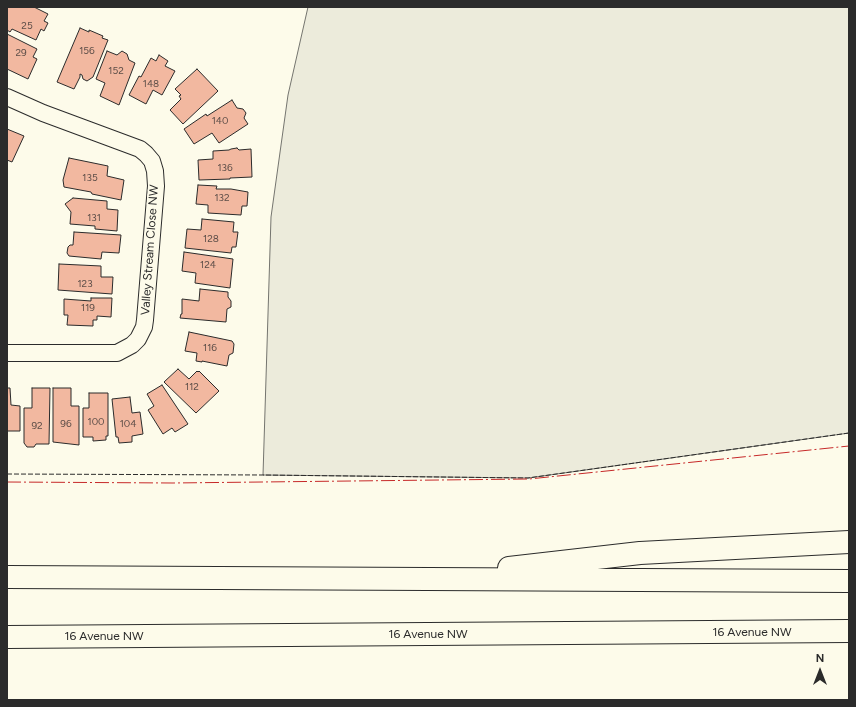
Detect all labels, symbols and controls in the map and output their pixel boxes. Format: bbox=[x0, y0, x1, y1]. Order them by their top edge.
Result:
house number: 25 bbox=[21, 20, 33, 32]
house number: 156 bbox=[79, 45, 95, 57]
house number: 29 bbox=[15, 47, 27, 59]
house number: 152 bbox=[108, 65, 124, 77]
house number: 148 bbox=[143, 78, 159, 90]
house number: 140 bbox=[212, 115, 228, 127]
house number: 136 bbox=[217, 162, 233, 174]
house number: 135 bbox=[82, 172, 98, 184]
street label: Valley Stream Close NW bbox=[138, 184, 162, 316]
house number: 132 bbox=[214, 192, 230, 204]
house number: 131 bbox=[87, 212, 101, 224]
house number: 128 bbox=[203, 233, 219, 245]
house number: 124 bbox=[200, 259, 216, 271]
house number: 123 bbox=[77, 278, 93, 290]
house number: 119 bbox=[81, 302, 95, 314]
house number: 116 bbox=[203, 342, 217, 354]
house number: 112 bbox=[185, 381, 199, 393]
house number: 100 bbox=[88, 416, 104, 428]
house number: 96 bbox=[60, 418, 72, 430]
house number: 104 bbox=[120, 418, 136, 430]
house number: 92 bbox=[31, 420, 43, 432]
street label: 16 Avenue NW bbox=[712, 625, 792, 639]
street label: 16 Avenue NW bbox=[388, 627, 468, 641]
street label: 16 Avenue NW bbox=[64, 629, 144, 643]
north arrow bbox=[800, 651, 840, 691]
text: N bbox=[816, 652, 824, 665]

